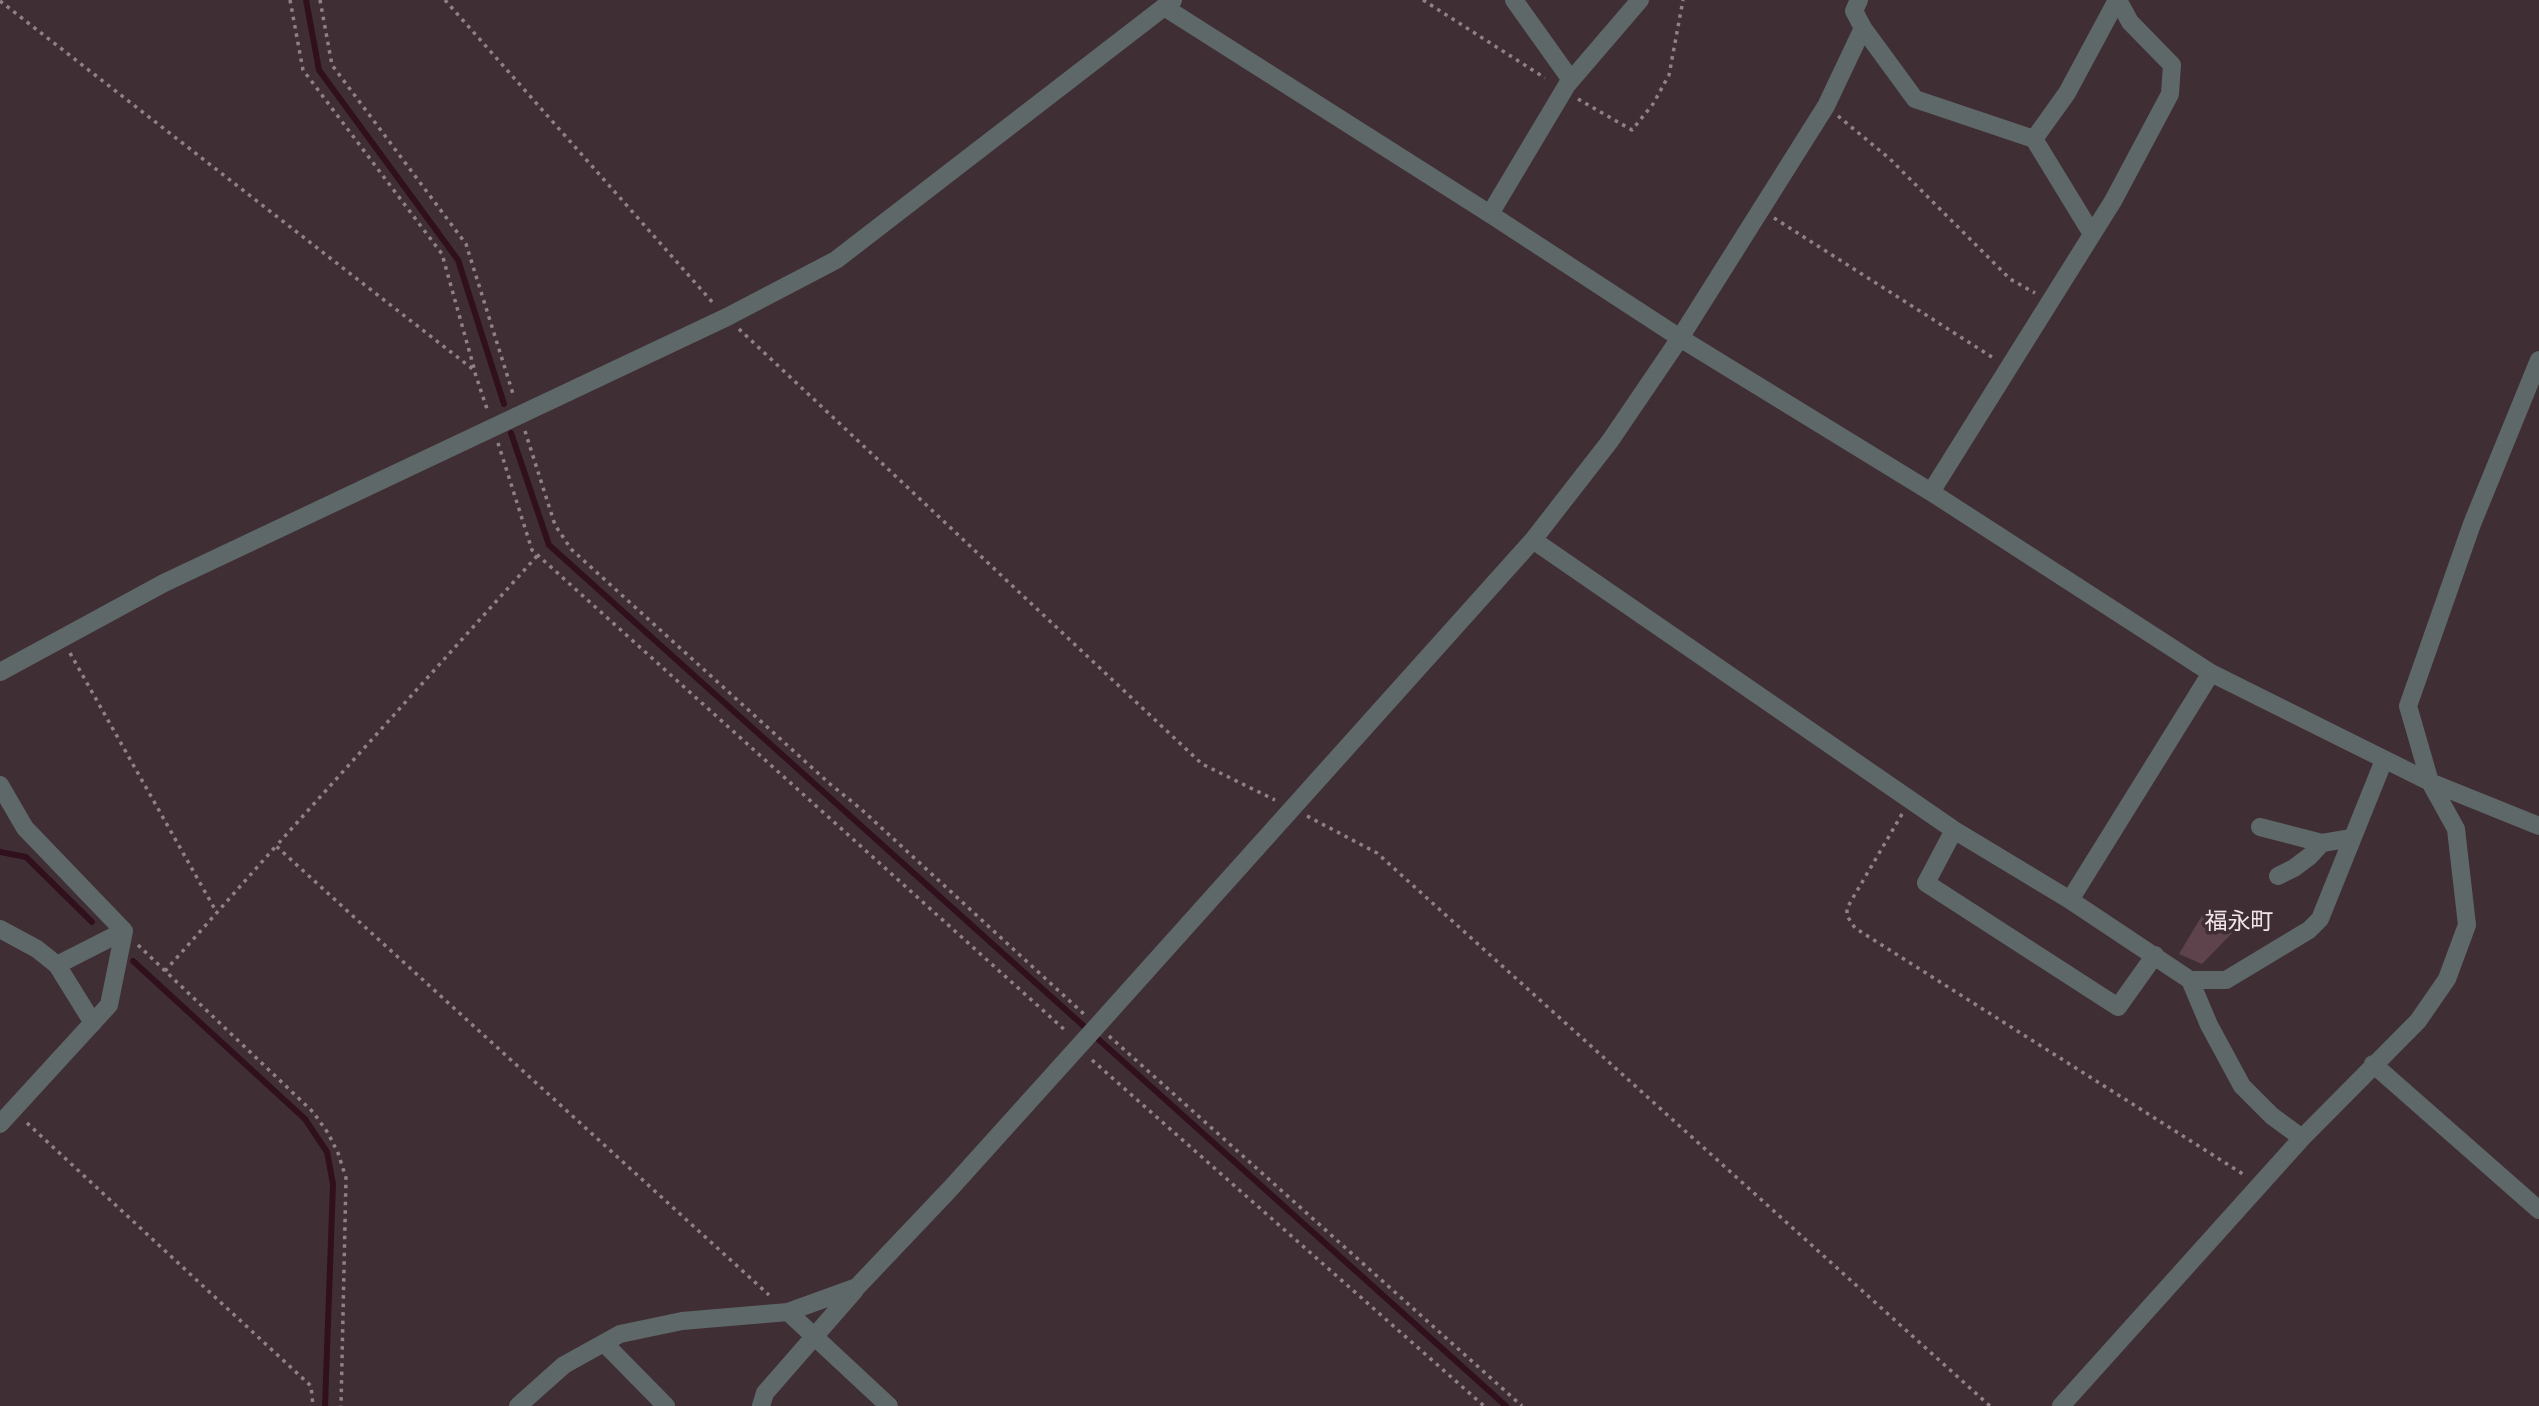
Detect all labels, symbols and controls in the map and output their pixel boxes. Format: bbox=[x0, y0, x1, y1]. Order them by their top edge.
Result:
district label: 福永町 bbox=[2205, 909, 2273, 937]

